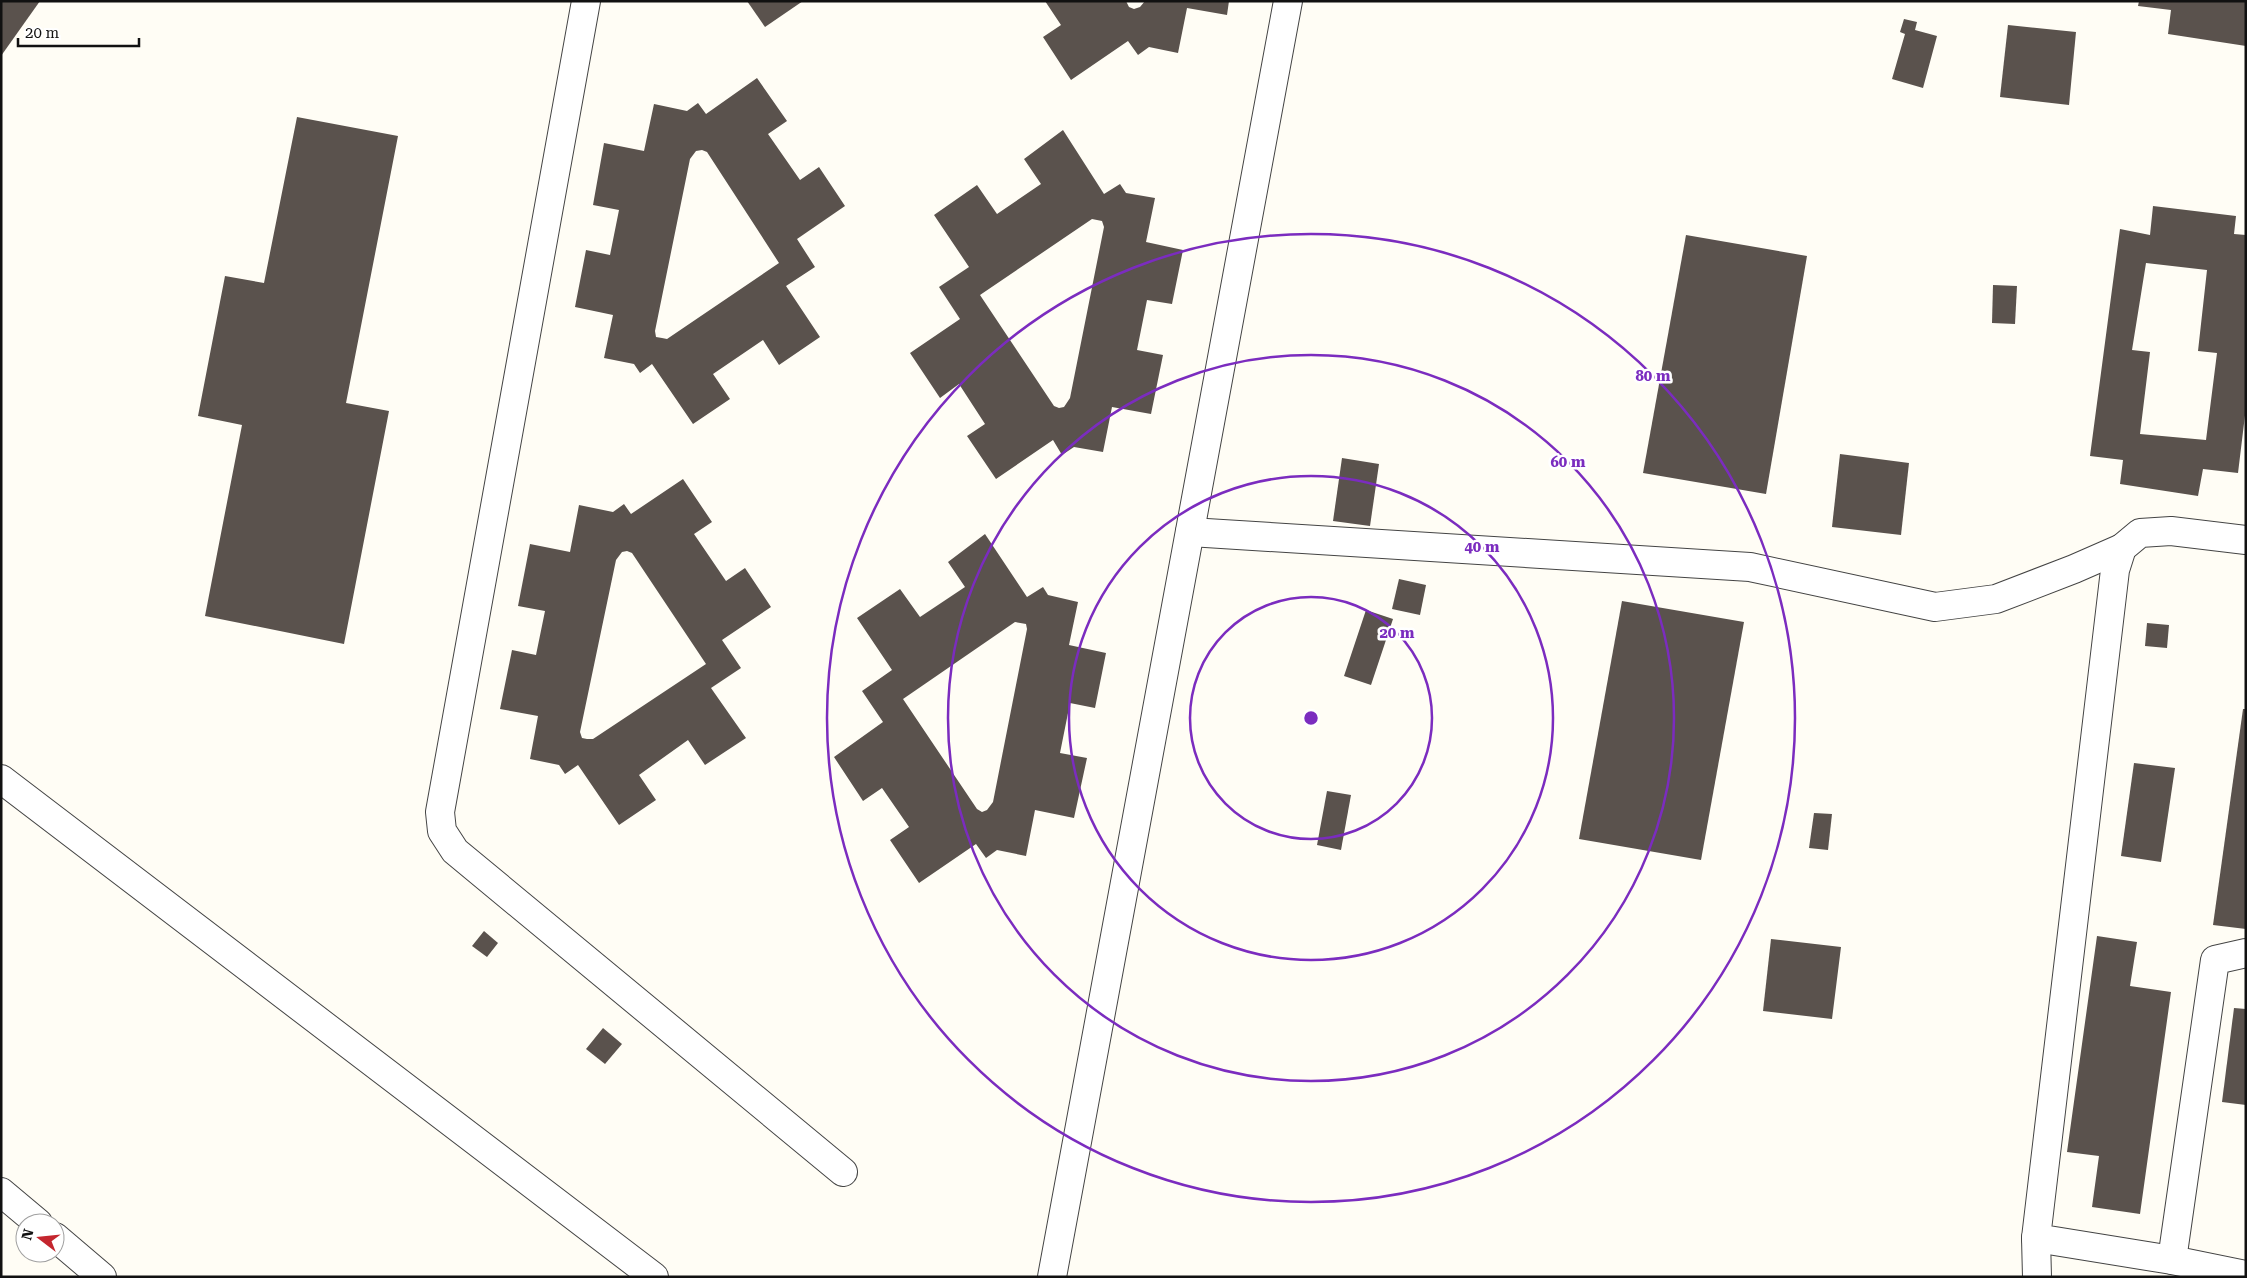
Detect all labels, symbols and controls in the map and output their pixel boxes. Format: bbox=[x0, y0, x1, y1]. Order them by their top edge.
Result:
scale bar bbox=[18, 15, 139, 47]
text: 20 m bbox=[25, 24, 60, 42]
text: 80 m bbox=[1635, 367, 1671, 385]
text: 60 m bbox=[1550, 453, 1586, 471]
text: 40 m bbox=[1464, 538, 1500, 556]
text: 20 m bbox=[1379, 624, 1415, 642]
centre of rings bbox=[1302, 709, 1320, 727]
north arrow bbox=[15, 1213, 65, 1263]
text: N bbox=[18, 1227, 37, 1242]

